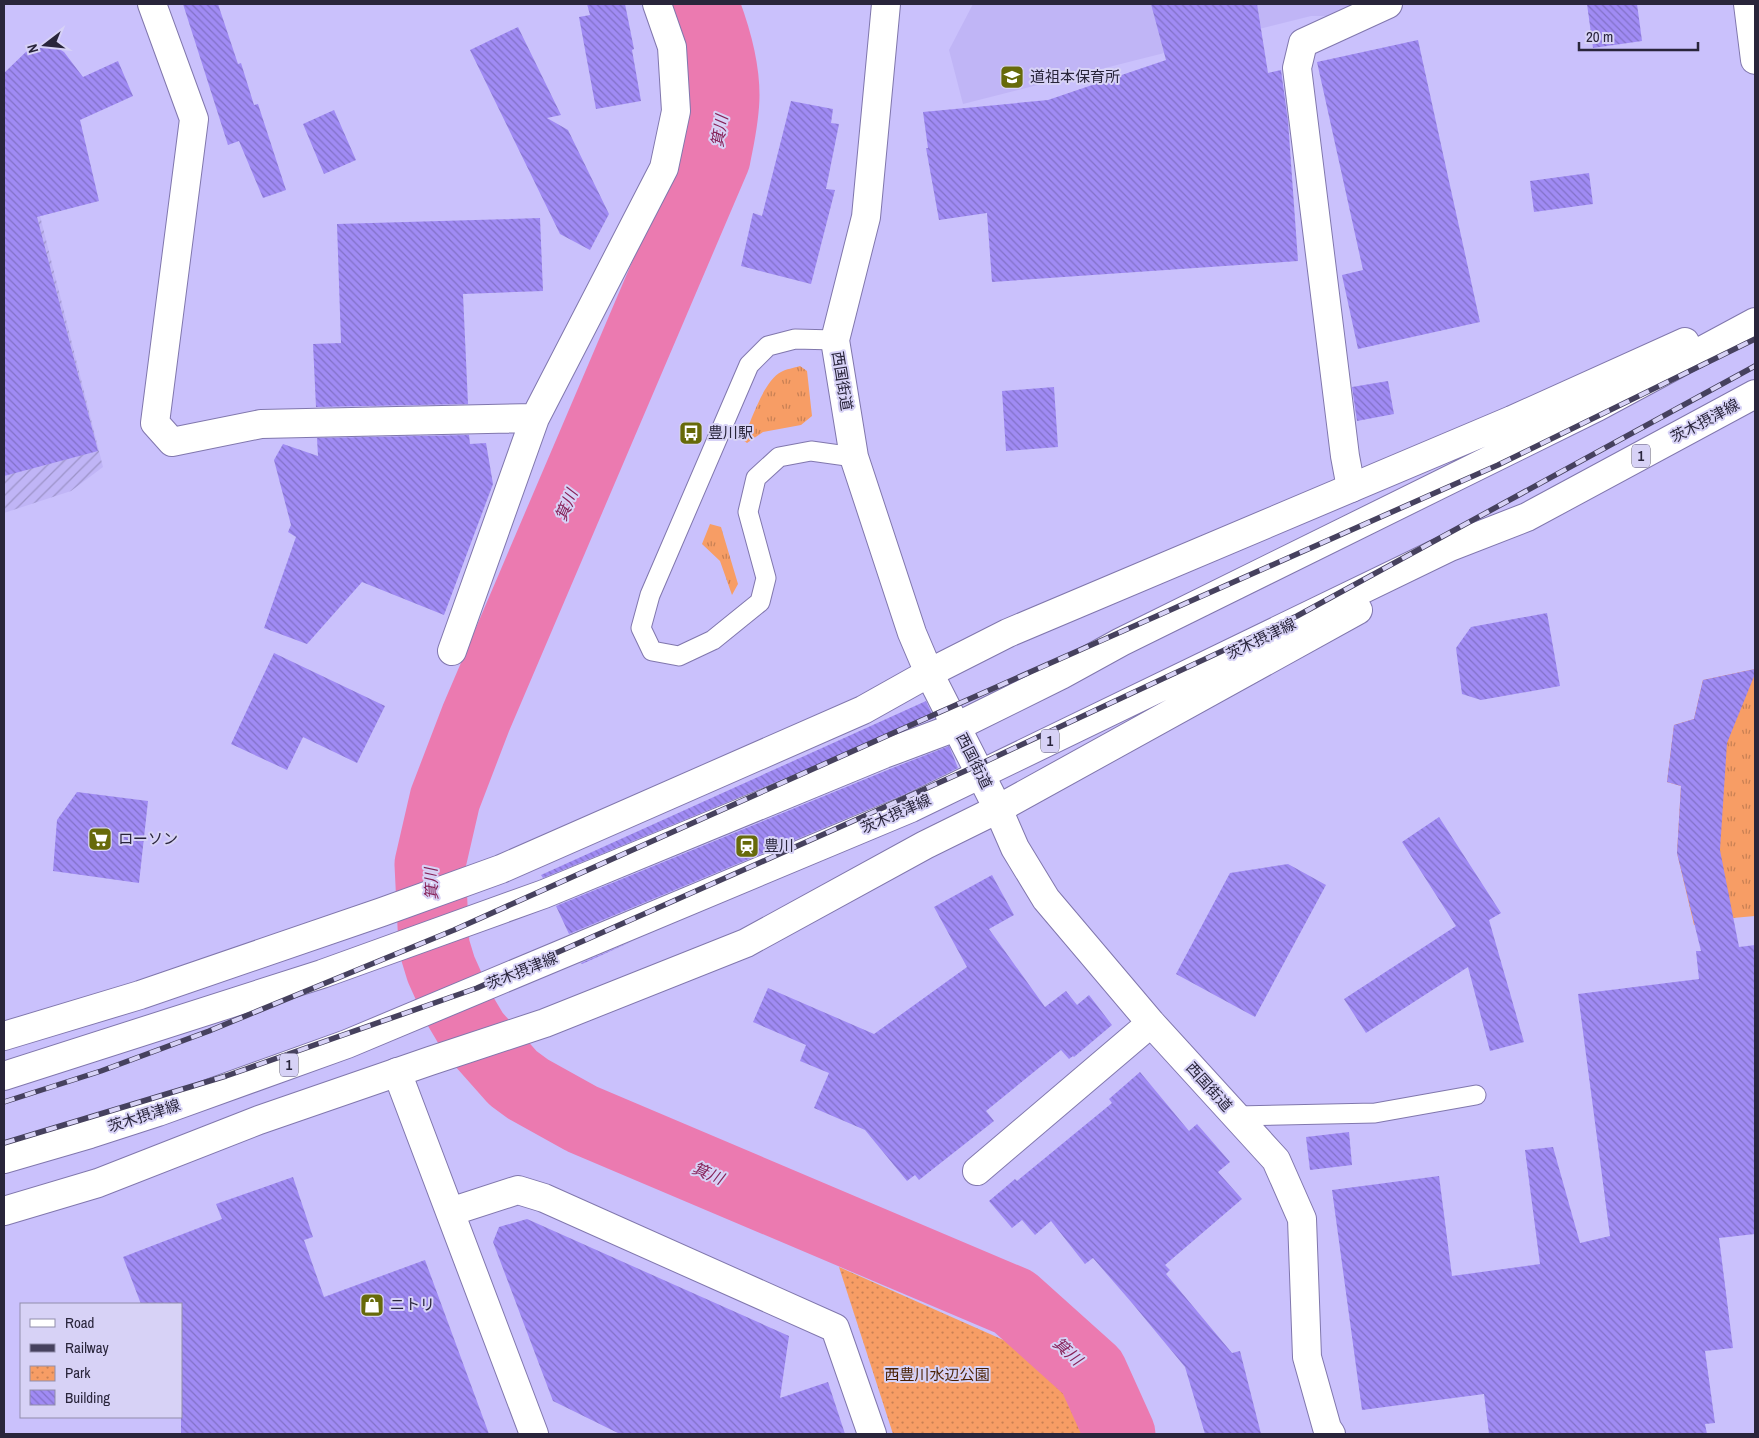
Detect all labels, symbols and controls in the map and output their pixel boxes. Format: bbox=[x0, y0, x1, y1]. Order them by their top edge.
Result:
north arrow bbox=[20, 20, 70, 70]
scale bar bbox=[1579, 20, 1698, 52]
text: 20 m bbox=[1586, 26, 1613, 47]
text: N bbox=[23, 42, 42, 55]
school or university icon: 道祖本保育所 bbox=[999, 64, 1025, 90]
place label: 道祖本保育所 bbox=[1030, 66, 1120, 87]
water label: 箕川 bbox=[706, 112, 733, 149]
street label: 西国街道 bbox=[827, 350, 858, 412]
street label: 茨木摂津線 bbox=[1667, 394, 1743, 447]
bus stop icon: 豊川駅 bbox=[678, 420, 704, 446]
place label: 豊川駅 bbox=[708, 422, 753, 443]
road number: 1 bbox=[1632, 444, 1650, 468]
water label: 箕川 bbox=[550, 484, 583, 524]
street label: 茨木摂津線 bbox=[1222, 613, 1299, 664]
street label: 西国街道 bbox=[951, 729, 997, 792]
road number: 1 bbox=[1041, 729, 1059, 752]
street label: 茨木摂津線 bbox=[857, 789, 934, 838]
supermarket icon: ローソン bbox=[87, 826, 113, 852]
place label: ローソン bbox=[118, 828, 178, 849]
station icon: 豊川 bbox=[734, 833, 760, 859]
place label: 豊川 bbox=[764, 835, 794, 856]
water label: 箕川 bbox=[419, 866, 443, 900]
street label: 茨木摂津線 bbox=[483, 947, 561, 994]
road number: 1 bbox=[280, 1054, 298, 1076]
street label: 西国街道 bbox=[1181, 1057, 1237, 1116]
street label: 茨木摂津線 bbox=[105, 1094, 183, 1137]
water label: 箕川 bbox=[689, 1157, 729, 1190]
shop icon: ニトリ bbox=[359, 1292, 385, 1318]
place label: ニトリ bbox=[390, 1294, 435, 1315]
legend bbox=[20, 1303, 182, 1418]
text: Road bbox=[65, 1312, 94, 1333]
water label: 箕川 bbox=[1049, 1332, 1089, 1371]
text: Railway bbox=[65, 1337, 110, 1358]
text: Park bbox=[65, 1362, 91, 1383]
park label: 西豊川水辺公園 bbox=[884, 1364, 990, 1385]
text: Building bbox=[65, 1387, 110, 1408]

